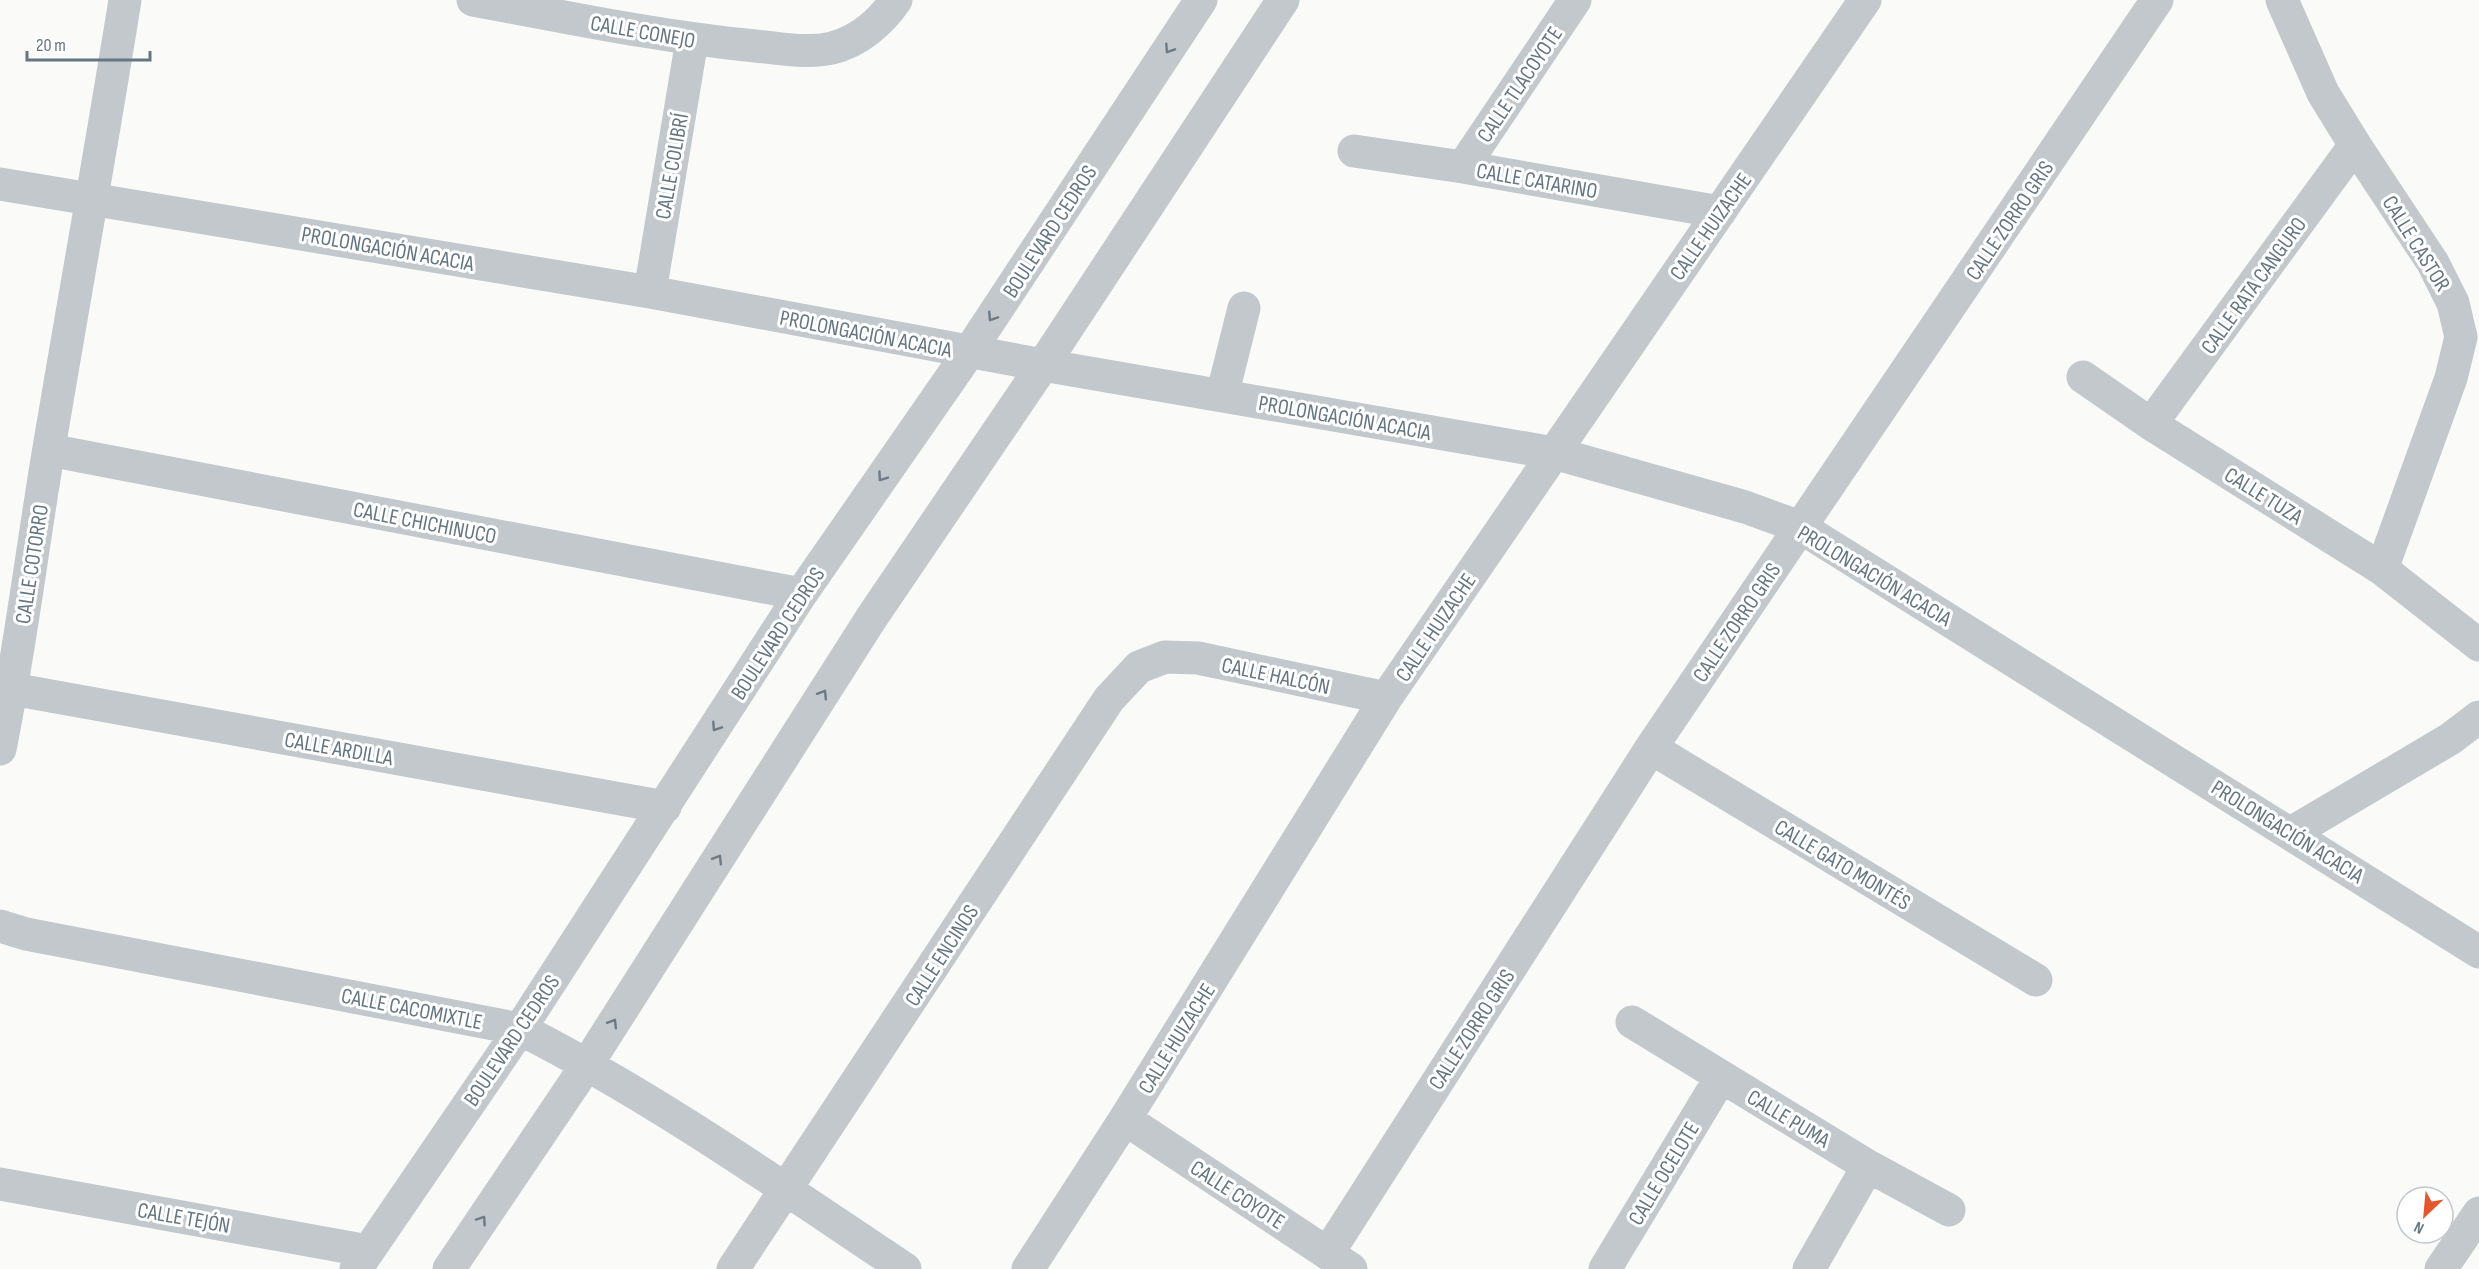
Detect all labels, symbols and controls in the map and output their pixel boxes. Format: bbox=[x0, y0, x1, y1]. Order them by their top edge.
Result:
street label: CALLE CONEJO bbox=[588, 10, 697, 55]
street label: CALLE TLACOYOTE bbox=[1472, 22, 1569, 148]
scale bar bbox=[27, 24, 150, 62]
text: 20 m bbox=[36, 35, 66, 56]
one-way arrow bbox=[1165, 42, 1176, 53]
street label: CALLE COLIBRÍ bbox=[650, 111, 695, 221]
street label: CALLE ZORRO GRIS bbox=[1960, 156, 2060, 286]
street label: CALLE CATARINO bbox=[1474, 158, 1599, 205]
street label: BOULEVARD CEDROS bbox=[997, 160, 1103, 303]
street label: CALLE HUIZACHE bbox=[1664, 168, 1758, 286]
street label: CALLE CASTOR bbox=[2376, 191, 2456, 297]
street label: CALLE RATA CANGURO bbox=[2196, 212, 2313, 360]
street label: PROLONGACIÓN ACACIA bbox=[299, 221, 477, 278]
street label: PROLONGACIÓN ACACIA bbox=[777, 305, 955, 364]
one-way arrow bbox=[989, 310, 1000, 321]
street label: PROLONGACIÓN ACACIA bbox=[1256, 390, 1434, 447]
street label: CALLE TUZA bbox=[2219, 462, 2308, 531]
one-way arrow bbox=[878, 471, 889, 482]
street label: CALLE CHICHINUCO bbox=[351, 496, 498, 551]
street label: CALLE COTORRO bbox=[10, 503, 55, 626]
street label: PROLONGACIÓN ACACIA bbox=[1792, 520, 1957, 633]
street label: CALLE ZORRO GRIS bbox=[1687, 558, 1787, 688]
street label: BOULEVARD CEDROS bbox=[725, 562, 831, 705]
street label: CALLE HUIZACHE bbox=[1390, 569, 1482, 687]
street label: CALLE HALCÓN bbox=[1219, 652, 1332, 701]
one-way arrow bbox=[815, 690, 827, 700]
one-way arrow bbox=[712, 720, 723, 731]
street label: CALLE ARDILLA bbox=[282, 727, 396, 772]
street label: PROLONGACIÓN ACACIA bbox=[2206, 775, 2369, 890]
street label: CALLE GATO MONTÉS bbox=[1769, 814, 1915, 916]
one-way arrow bbox=[710, 855, 722, 865]
street label: CALLE ENCINOS bbox=[899, 900, 985, 1012]
street label: CALLE ZORRO GRIS bbox=[1423, 965, 1521, 1095]
street label: BOULEVARD CEDROS bbox=[458, 970, 566, 1112]
street label: CALLE HUIZACHE bbox=[1133, 979, 1222, 1099]
street label: CALLE CACOMIXTLE bbox=[339, 983, 485, 1036]
one-way arrow bbox=[606, 1019, 617, 1030]
street label: CALLE PUMA bbox=[1742, 1084, 1835, 1155]
street label: CALLE OCELOTE bbox=[1623, 1117, 1706, 1230]
street label: CALLE COYOTE bbox=[1185, 1155, 1289, 1236]
north arrow bbox=[2395, 1185, 2455, 1245]
street label: CALLE TEJÓN bbox=[135, 1197, 232, 1240]
one-way arrow bbox=[475, 1216, 486, 1227]
text: N bbox=[2411, 1217, 2427, 1238]

